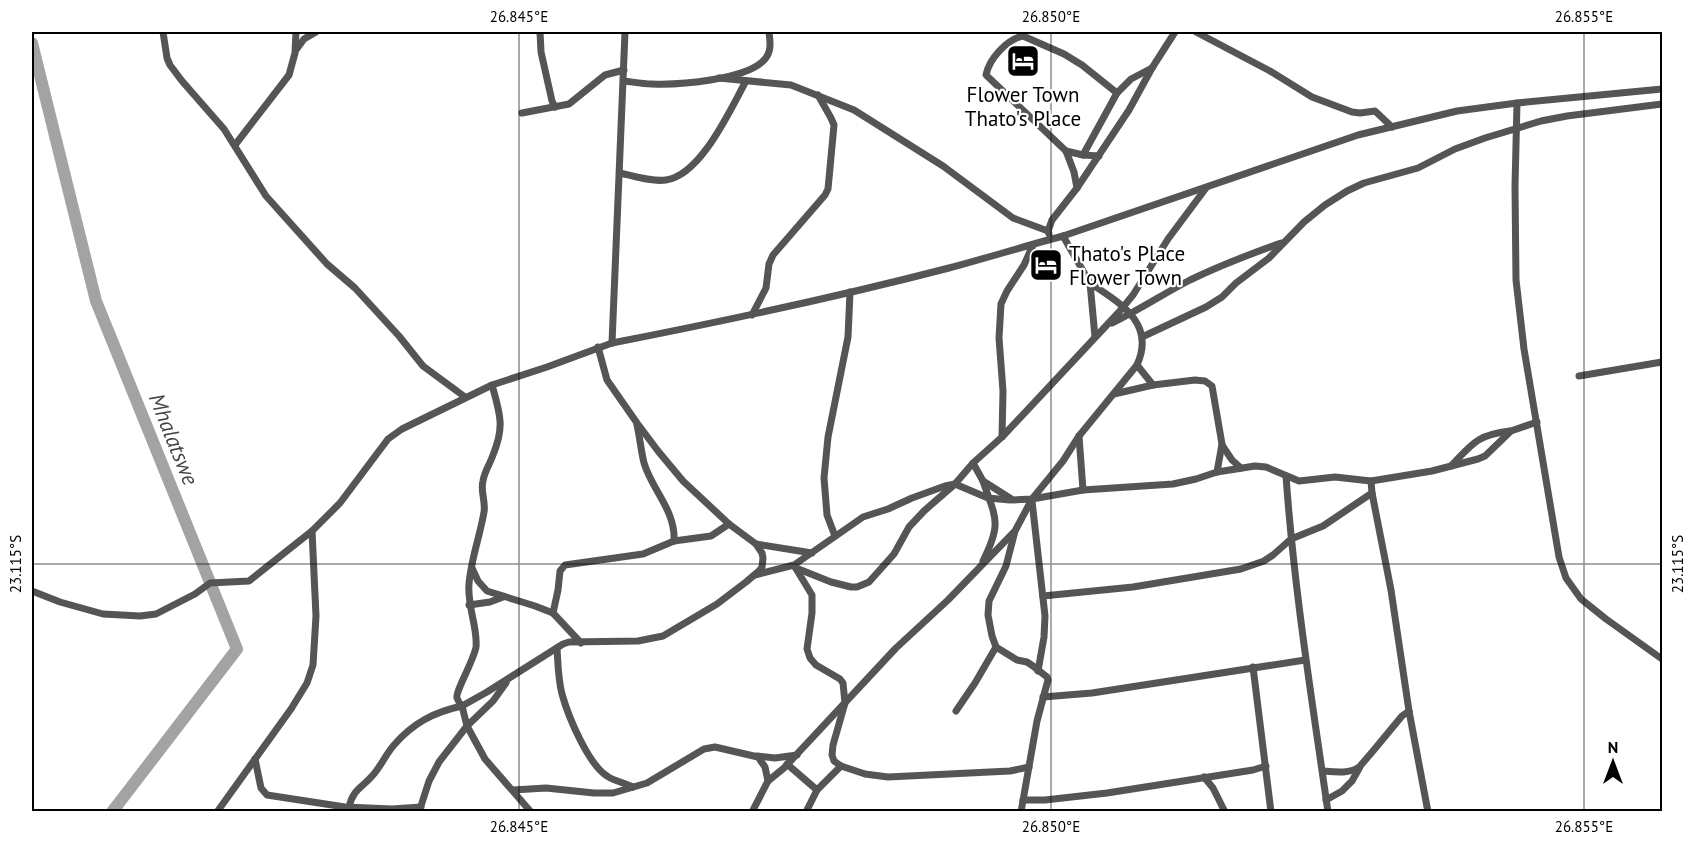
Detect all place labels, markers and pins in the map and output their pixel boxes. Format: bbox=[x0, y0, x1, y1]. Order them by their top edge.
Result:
hotel icon: Flower Town Thato's Place bbox=[1005, 43, 1041, 79]
place label: Flower Town Thato's Place bbox=[965, 81, 1081, 132]
place label: Thato's Place Flower Town bbox=[1069, 240, 1185, 291]
hotel icon: Thato's Place Flower Town bbox=[1028, 247, 1064, 283]

